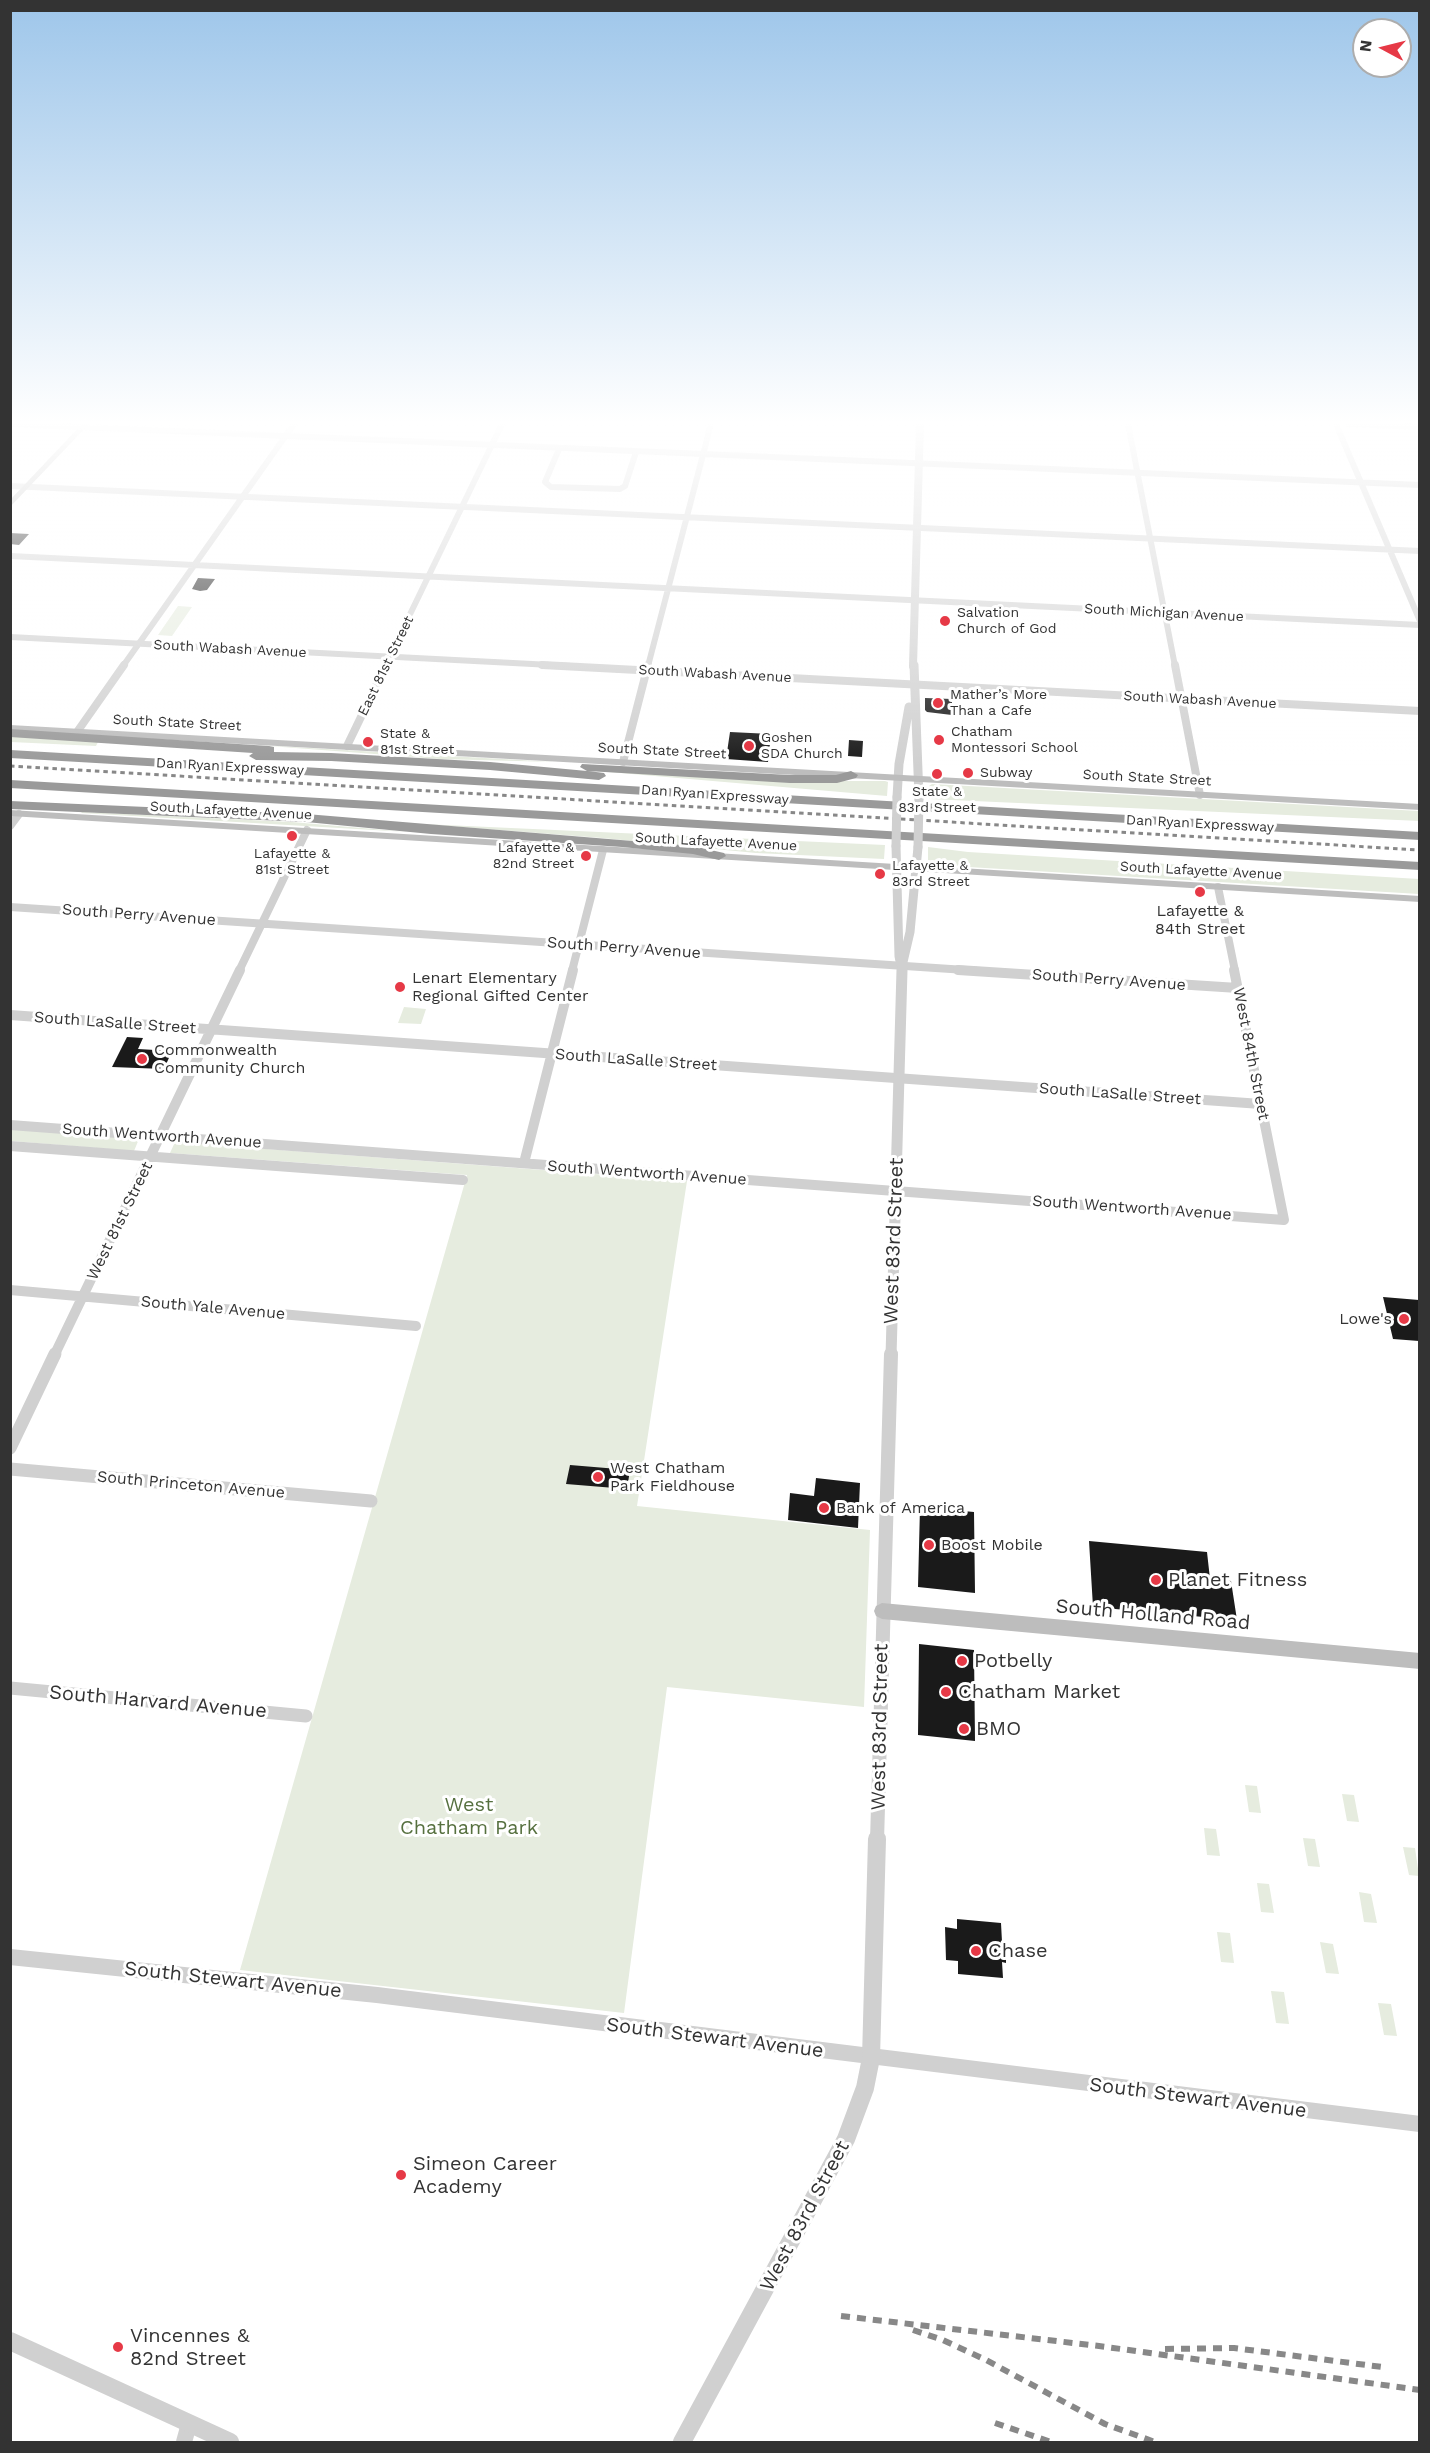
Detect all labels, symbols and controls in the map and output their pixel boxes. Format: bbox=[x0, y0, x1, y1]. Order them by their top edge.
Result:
north arrow bbox=[1352, 18, 1412, 78]
text: N bbox=[1355, 39, 1376, 53]
street label: South Michigan Avenue bbox=[1084, 600, 1244, 626]
place label: Salvation Church of God bbox=[957, 605, 1057, 638]
street label: East 81st Street bbox=[355, 613, 417, 719]
marker: Salvation Church of God bbox=[938, 614, 952, 628]
street label: South Wabash Avenue bbox=[153, 637, 307, 661]
street label: South Wabash Avenue bbox=[638, 662, 792, 686]
place label: Mather’s More Than a Cafe bbox=[950, 687, 1047, 720]
street label: South Wabash Avenue bbox=[1123, 688, 1277, 712]
marker: Mather’s More Than a Cafe bbox=[931, 696, 945, 710]
street label: South State Street bbox=[112, 711, 242, 735]
place label: Chatham Montessori School bbox=[951, 724, 1078, 756]
place label: State & 81st Street bbox=[380, 726, 454, 758]
place label: Goshen SDA Church bbox=[761, 730, 843, 762]
marker: Chatham Montessori School bbox=[932, 733, 946, 747]
marker: State & 81st Street bbox=[361, 735, 375, 749]
street label: South State Street bbox=[597, 739, 727, 763]
marker: Goshen SDA Church bbox=[742, 739, 756, 753]
street label: Dan Ryan Expressway bbox=[156, 755, 304, 779]
place label: Subway bbox=[980, 765, 1032, 781]
marker: Subway bbox=[961, 766, 975, 780]
street label: South State Street bbox=[1082, 766, 1212, 790]
marker: State & 83rd Street bbox=[930, 767, 944, 781]
street label: Dan Ryan Expressway bbox=[641, 781, 789, 809]
place label: State & 83rd Street bbox=[898, 784, 976, 816]
street label: South Lafayette Avenue bbox=[149, 798, 313, 824]
street label: Dan Ryan Expressway bbox=[1126, 812, 1274, 836]
marker: Lafayette & 81st Street bbox=[285, 829, 299, 843]
street label: South Lafayette Avenue bbox=[634, 829, 798, 855]
place label: Lafayette & 82nd Street bbox=[493, 840, 574, 873]
place label: Lafayette & 81st Street bbox=[254, 846, 330, 879]
marker: Lafayette & 82nd Street bbox=[579, 849, 593, 863]
place label: Lafayette & 83rd Street bbox=[892, 858, 970, 891]
street label: South Lafayette Avenue bbox=[1119, 858, 1283, 884]
marker: Lafayette & 83rd Street bbox=[873, 867, 887, 881]
marker: Lafayette & 84th Street bbox=[1193, 885, 1207, 899]
street label: South Perry Avenue bbox=[62, 900, 216, 930]
place label: Lafayette & 84th Street bbox=[1155, 901, 1245, 939]
street label: South Perry Avenue bbox=[547, 933, 701, 963]
street label: South Perry Avenue bbox=[1032, 965, 1186, 995]
place label: Lenart Elementary Regional Gifted Center bbox=[412, 968, 588, 1006]
marker: Lenart Elementary Regional Gifted Center bbox=[393, 980, 407, 994]
street label: West 84th Street bbox=[1229, 986, 1273, 1122]
street label: South LaSalle Street bbox=[33, 1008, 197, 1038]
place label: Commonwealth Community Church bbox=[154, 1040, 305, 1078]
street label: South LaSalle Street bbox=[554, 1045, 718, 1075]
marker: Commonwealth Community Church bbox=[135, 1052, 149, 1066]
street label: South LaSalle Street bbox=[1038, 1079, 1202, 1109]
street label: South Wentworth Avenue bbox=[62, 1119, 262, 1153]
street label: South Wentworth Avenue bbox=[547, 1156, 747, 1190]
street label: West 83rd Street bbox=[879, 1157, 909, 1325]
street label: West 81st Street bbox=[83, 1159, 157, 1283]
street label: South Wentworth Avenue bbox=[1032, 1191, 1232, 1225]
street label: South Yale Avenue bbox=[140, 1292, 286, 1324]
place label: Lowe's bbox=[1339, 1309, 1392, 1329]
marker: Lowe's bbox=[1397, 1312, 1411, 1326]
place label: West Chatham Park Fieldhouse bbox=[610, 1458, 735, 1496]
street label: South Princeton Avenue bbox=[96, 1467, 286, 1503]
marker: West Chatham Park Fieldhouse bbox=[591, 1470, 605, 1484]
place label: Bank of America bbox=[836, 1498, 965, 1518]
marker: Bank of America bbox=[817, 1501, 831, 1515]
place label: Boost Mobile bbox=[941, 1535, 1043, 1555]
marker: Boost Mobile bbox=[922, 1538, 936, 1552]
place label: Planet Fitness bbox=[1168, 1568, 1307, 1592]
marker: Planet Fitness bbox=[1149, 1573, 1163, 1587]
street label: South Holland Road bbox=[1055, 1595, 1251, 1635]
street label: West 83rd Street bbox=[867, 1643, 893, 1811]
place label: Potbelly bbox=[974, 1649, 1052, 1673]
marker: Potbelly bbox=[955, 1654, 969, 1668]
place label: Chatham Market bbox=[958, 1680, 1120, 1704]
street label: South Harvard Avenue bbox=[48, 1681, 268, 1723]
marker: Chatham Market bbox=[939, 1685, 953, 1699]
place label: BMO bbox=[976, 1717, 1021, 1741]
marker: BMO bbox=[957, 1722, 971, 1736]
park label: West Chatham Park bbox=[400, 1793, 538, 1840]
place label: Chase bbox=[988, 1939, 1047, 1963]
marker: Chase bbox=[969, 1944, 983, 1958]
street label: South Stewart Avenue bbox=[123, 1957, 343, 2003]
street label: South Stewart Avenue bbox=[605, 2013, 825, 2063]
street label: South Stewart Avenue bbox=[1088, 2073, 1308, 2123]
street label: West 83rd Street bbox=[755, 2137, 855, 2295]
place label: Simeon Career Academy bbox=[413, 2152, 557, 2199]
marker: Simeon Career Academy bbox=[394, 2168, 408, 2182]
place label: Vincennes & 82nd Street bbox=[130, 2324, 250, 2371]
marker: Vincennes & 82nd Street bbox=[111, 2340, 125, 2354]

